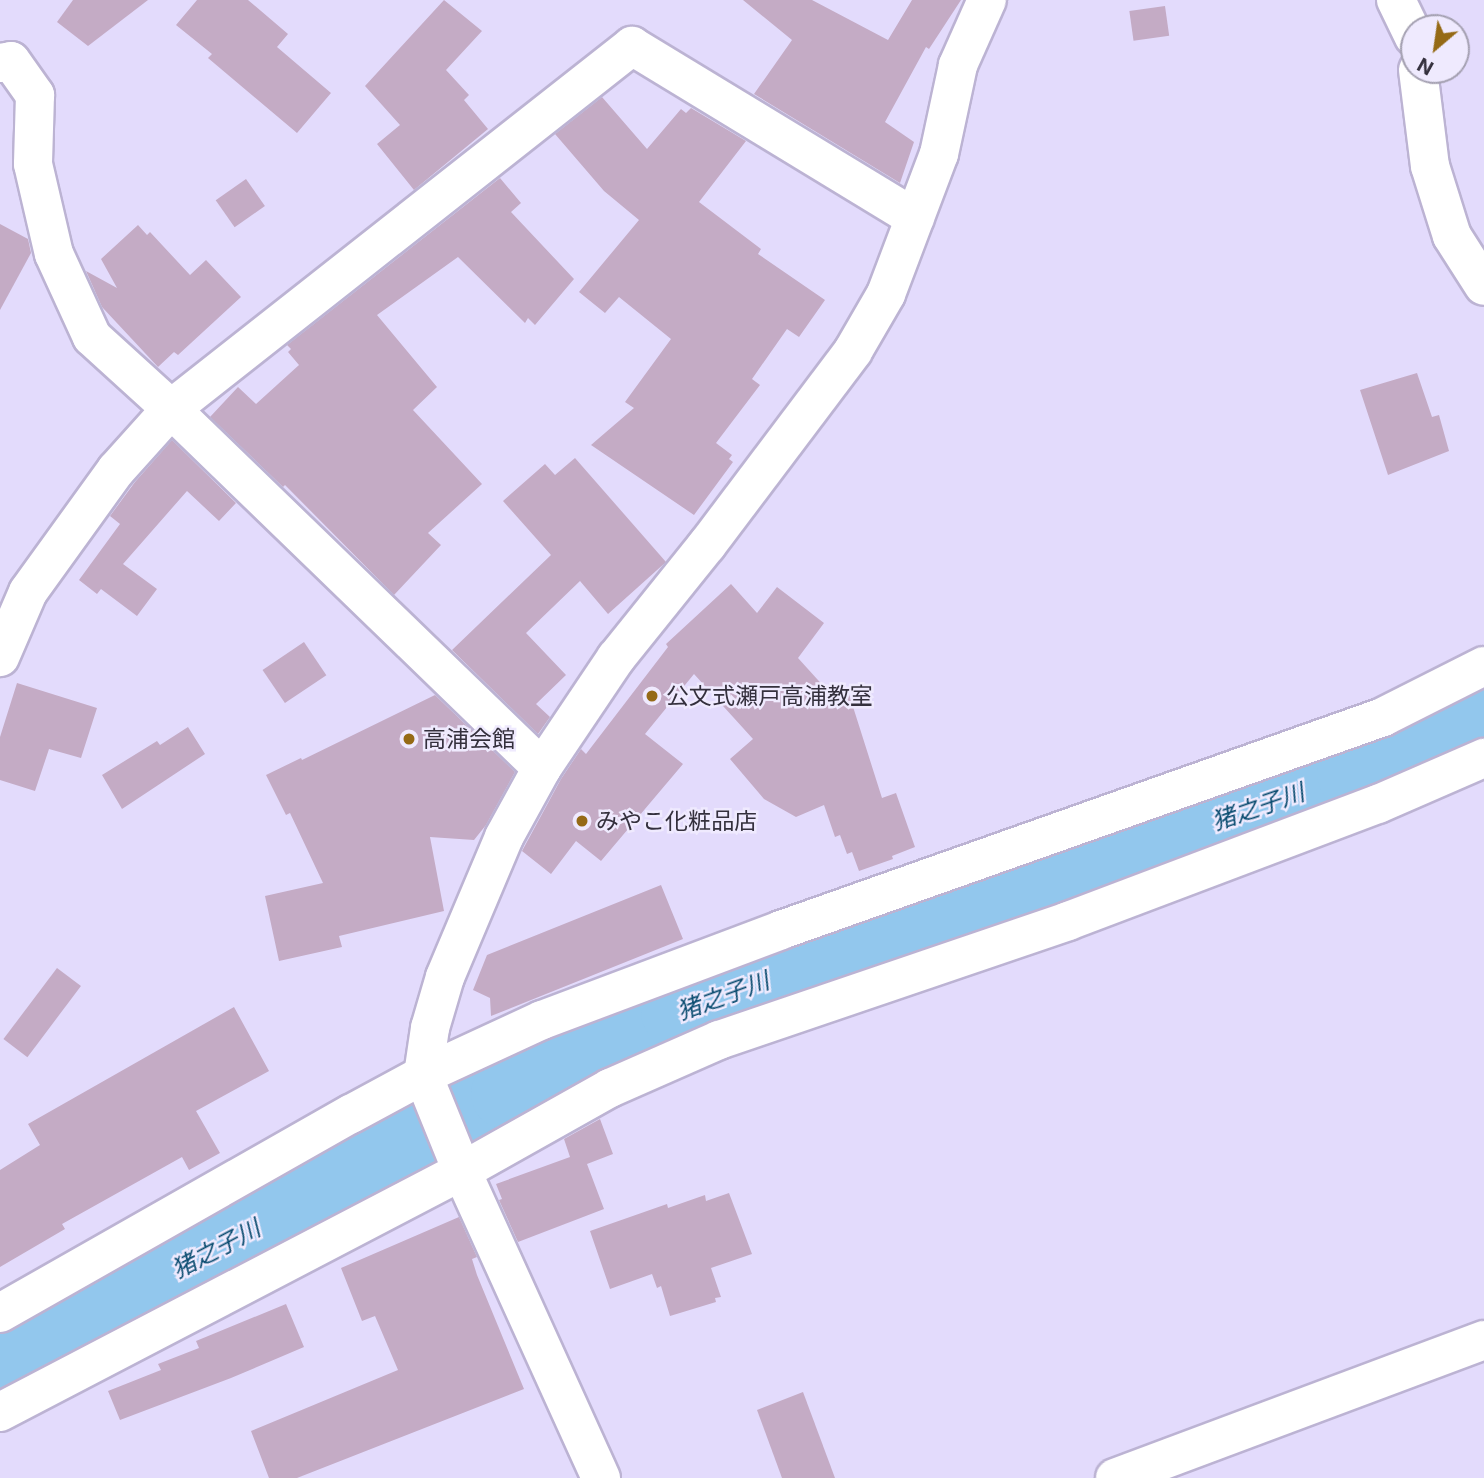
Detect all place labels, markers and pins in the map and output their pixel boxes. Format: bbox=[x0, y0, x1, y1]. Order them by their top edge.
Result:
place label: 公文式瀬戸高浦教室 bbox=[666, 682, 873, 710]
marker: 公文式瀬戸高浦教室 bbox=[644, 688, 660, 704]
place label: 高浦会館 bbox=[423, 725, 515, 753]
marker: 高浦会館 bbox=[401, 731, 417, 747]
place label: みやこ化粧品店 bbox=[596, 807, 757, 835]
marker: みやこ化粧品店 bbox=[574, 813, 590, 829]

